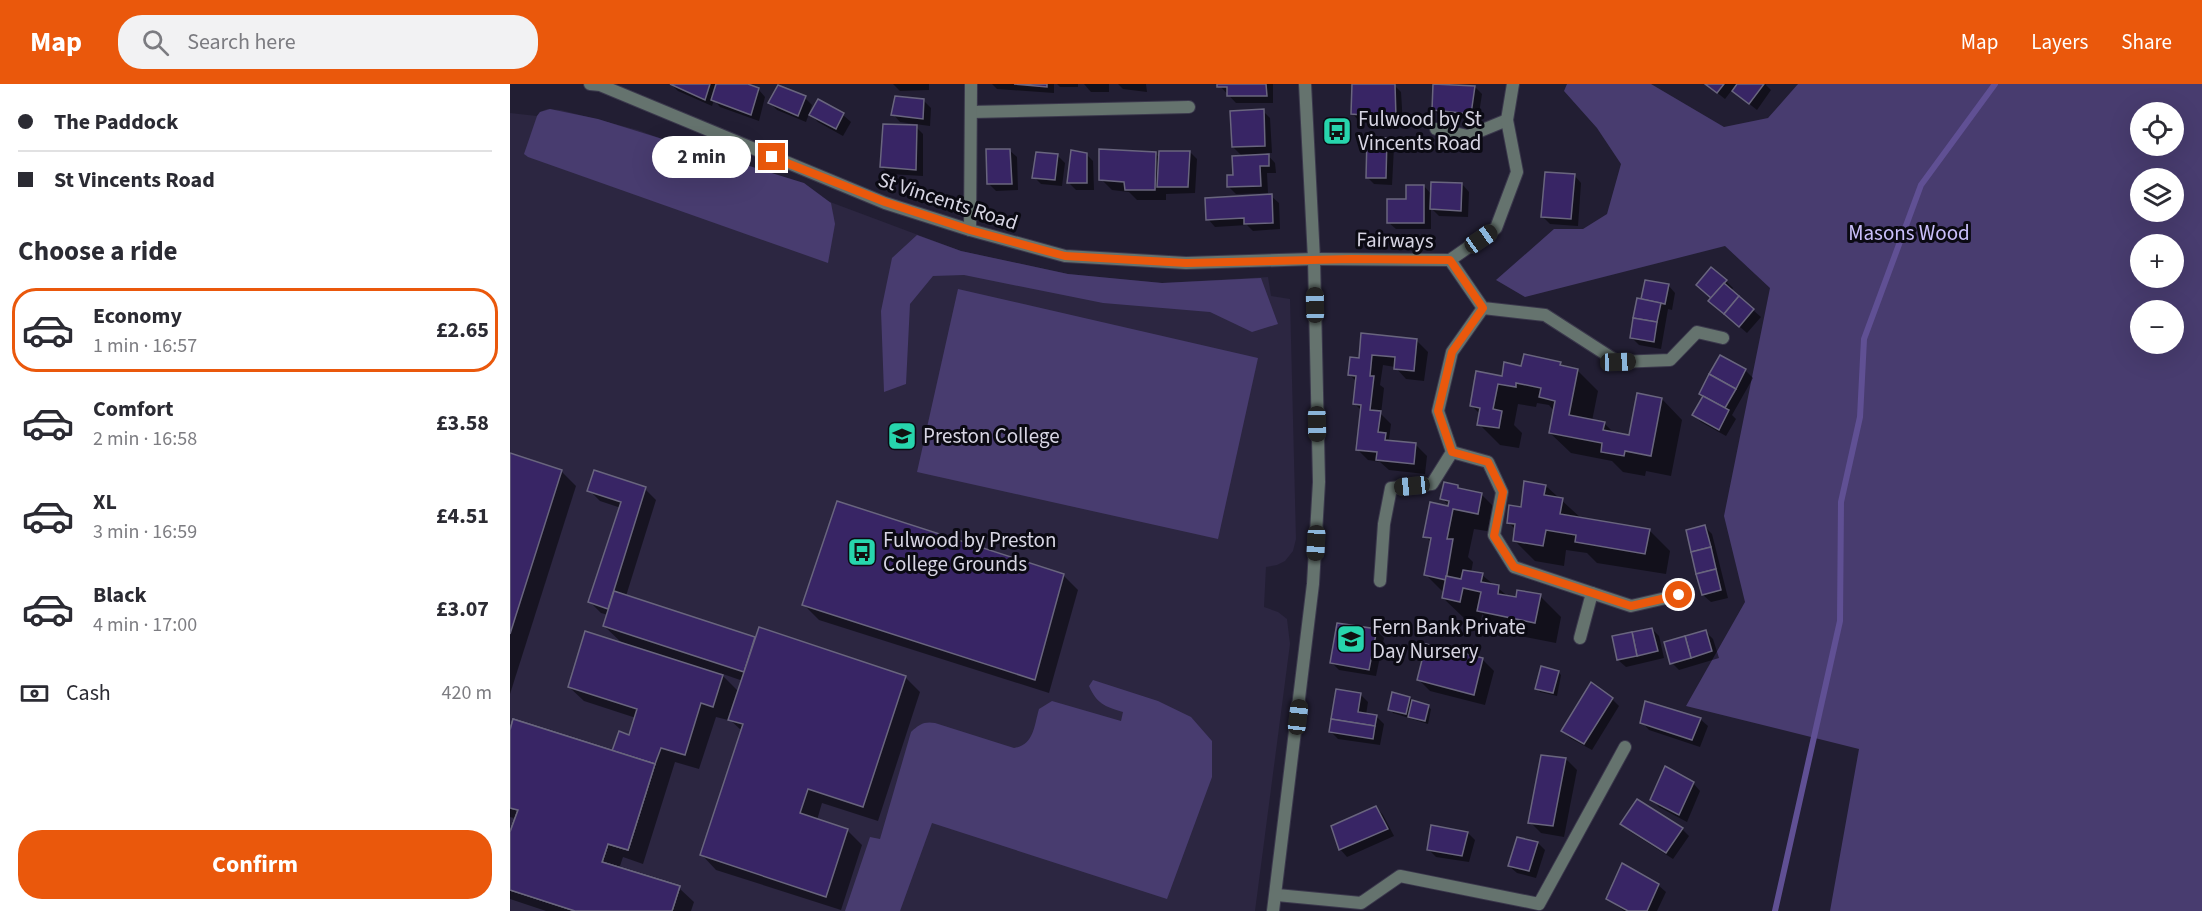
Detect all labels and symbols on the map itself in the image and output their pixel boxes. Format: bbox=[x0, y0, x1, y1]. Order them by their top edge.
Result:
place label: Fulwood by St Vincents Road bbox=[1358, 104, 1482, 158]
bus stop icon: Fulwood by St Vincents Road bbox=[1321, 115, 1353, 147]
callout: 2 min bbox=[652, 136, 751, 178]
route end bbox=[758, 143, 785, 170]
street label: St Vincents Road bbox=[874, 164, 1022, 238]
park label: Masons Wood bbox=[1848, 218, 1970, 248]
car bbox=[1461, 221, 1501, 257]
street label: Fairways bbox=[1356, 224, 1434, 256]
car bbox=[1306, 287, 1324, 323]
car bbox=[1600, 352, 1636, 372]
car bbox=[1308, 406, 1326, 442]
school or university icon: Preston College bbox=[886, 420, 918, 452]
place label: Preston College bbox=[923, 421, 1060, 451]
car bbox=[1393, 475, 1431, 497]
place label: Fulwood by Preston College Grounds bbox=[883, 525, 1056, 579]
car bbox=[1306, 525, 1326, 561]
bus stop icon: Fulwood by Preston College Grounds bbox=[846, 536, 878, 568]
route start bbox=[1665, 581, 1692, 608]
place label: Fern Bank Private Day Nursery bbox=[1372, 612, 1526, 666]
school or university icon: Fern Bank Private Day Nursery bbox=[1335, 623, 1367, 655]
car bbox=[1287, 698, 1309, 736]

